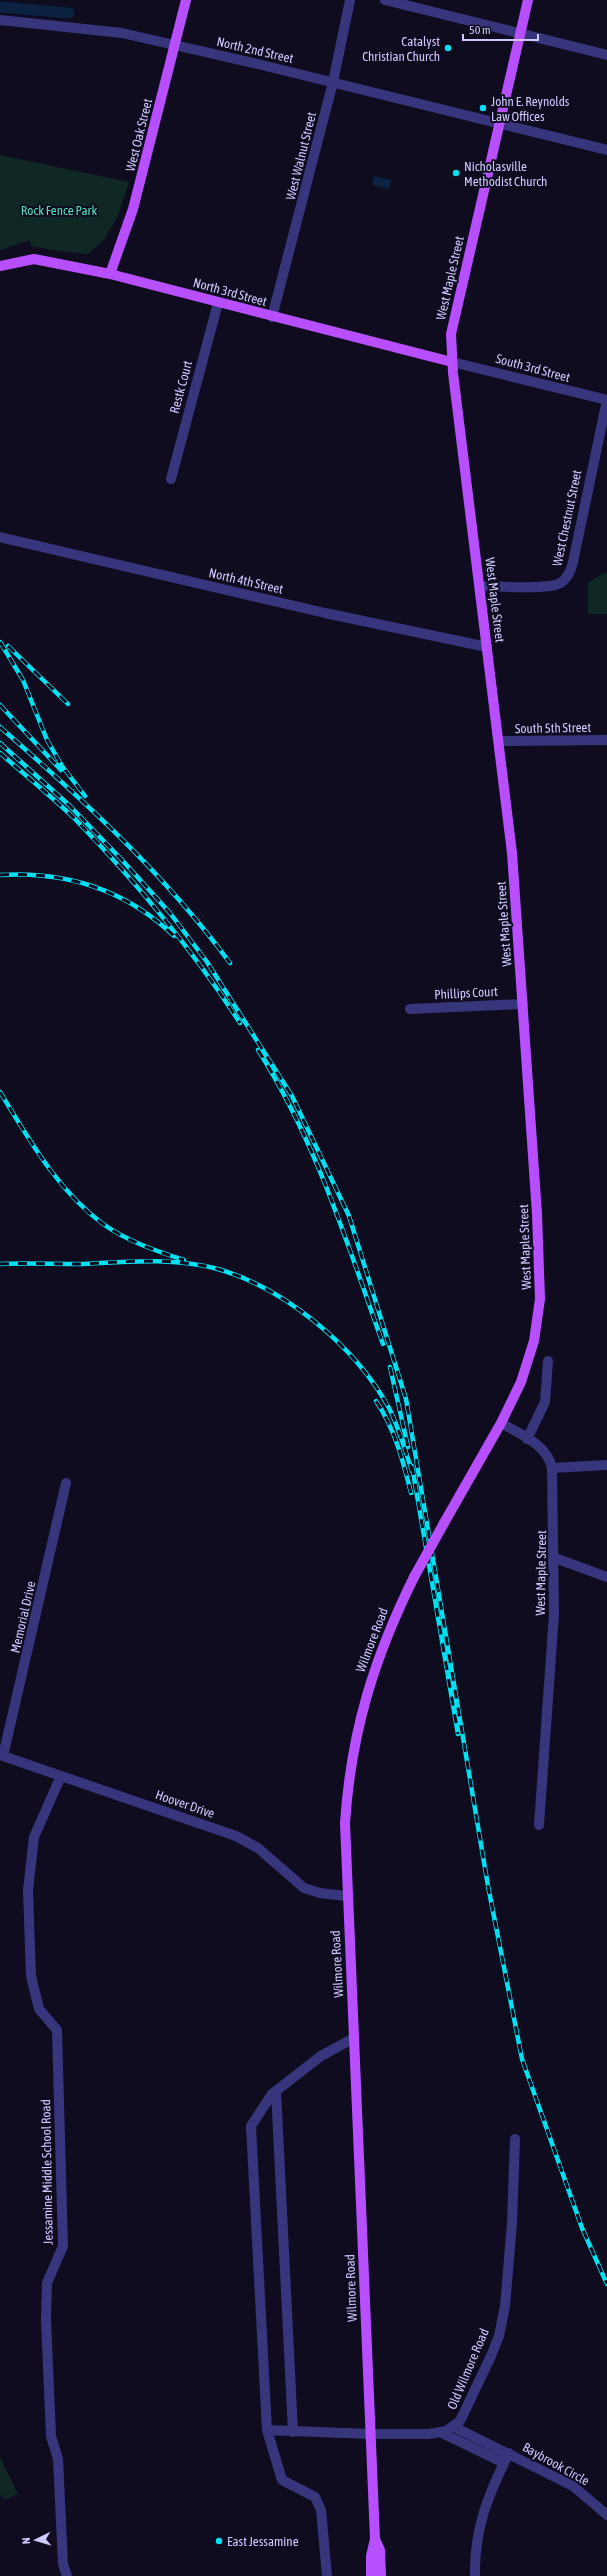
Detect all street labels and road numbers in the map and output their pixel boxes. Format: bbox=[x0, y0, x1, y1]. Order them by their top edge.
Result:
street label: North 2nd Street bbox=[215, 34, 295, 66]
street label: West Oak Street bbox=[123, 97, 155, 173]
street label: West Walnut Street bbox=[283, 110, 319, 202]
street label: West Maple Street bbox=[433, 234, 467, 321]
street label: North 3rd Street bbox=[191, 275, 269, 309]
street label: South 3rd Street bbox=[494, 351, 572, 385]
street label: Restk Court bbox=[167, 359, 195, 415]
street label: West Chestnut Street bbox=[549, 468, 585, 568]
street label: West Maple Street bbox=[482, 557, 508, 644]
street label: North 4th Street bbox=[207, 565, 285, 597]
street label: South 5th Street bbox=[515, 720, 591, 736]
street label: West Maple Street bbox=[494, 881, 514, 967]
street label: Phillips Court bbox=[434, 984, 498, 1002]
street label: West Maple Street bbox=[516, 1204, 534, 1290]
street label: West Maple Street bbox=[533, 1530, 549, 1616]
street label: Memorial Drive bbox=[7, 1579, 39, 1654]
street label: Wilmore Road bbox=[353, 1606, 391, 1674]
street label: Hoover Drive bbox=[153, 1787, 217, 1821]
street label: Wilmore Road bbox=[328, 1930, 346, 1998]
street label: Jessamine Middle School Road bbox=[38, 2099, 56, 2245]
street label: Wilmore Road bbox=[342, 2254, 360, 2322]
street label: Old Wilmore Road bbox=[444, 2326, 492, 2412]
street label: Baybrook Circle bbox=[520, 2440, 592, 2489]

